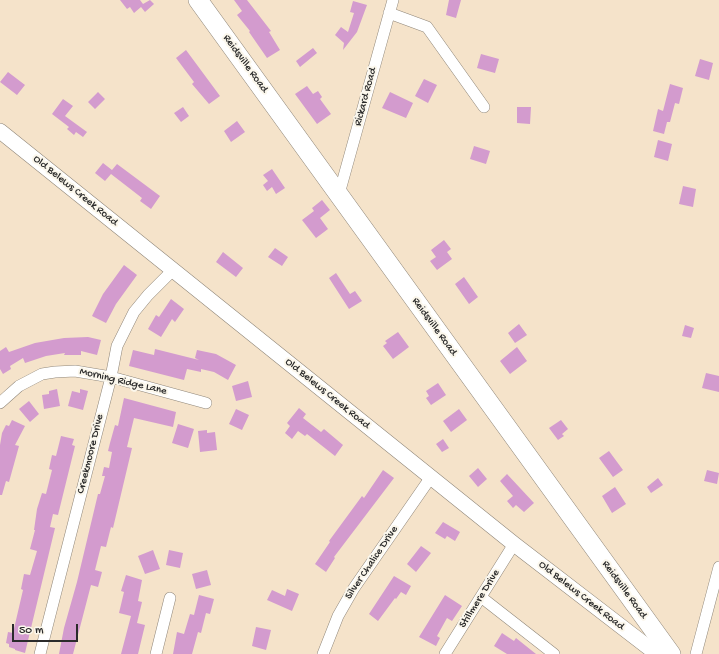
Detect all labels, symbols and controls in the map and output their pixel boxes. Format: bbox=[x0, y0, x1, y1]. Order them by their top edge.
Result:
street label: Reidsville Road bbox=[219, 32, 271, 96]
street label: Rickard Road bbox=[352, 66, 380, 128]
street label: Old Belews Creek Road bbox=[30, 153, 120, 229]
street label: Reidsville Road bbox=[408, 295, 460, 359]
street label: Old Belews Creek Road bbox=[282, 356, 372, 432]
street label: Morning Ridge Lane bbox=[78, 366, 168, 398]
street label: Creekmoore Drive bbox=[75, 413, 107, 495]
street label: Silver Chalice Drive bbox=[343, 524, 401, 602]
street label: Old Belews Creek Road bbox=[535, 558, 627, 634]
street label: Reidsville Road bbox=[598, 558, 650, 622]
street label: Stillmere Drive bbox=[457, 567, 503, 631]
scale bar bbox=[14, 616, 80, 642]
text: 50 m bbox=[19, 624, 44, 638]

